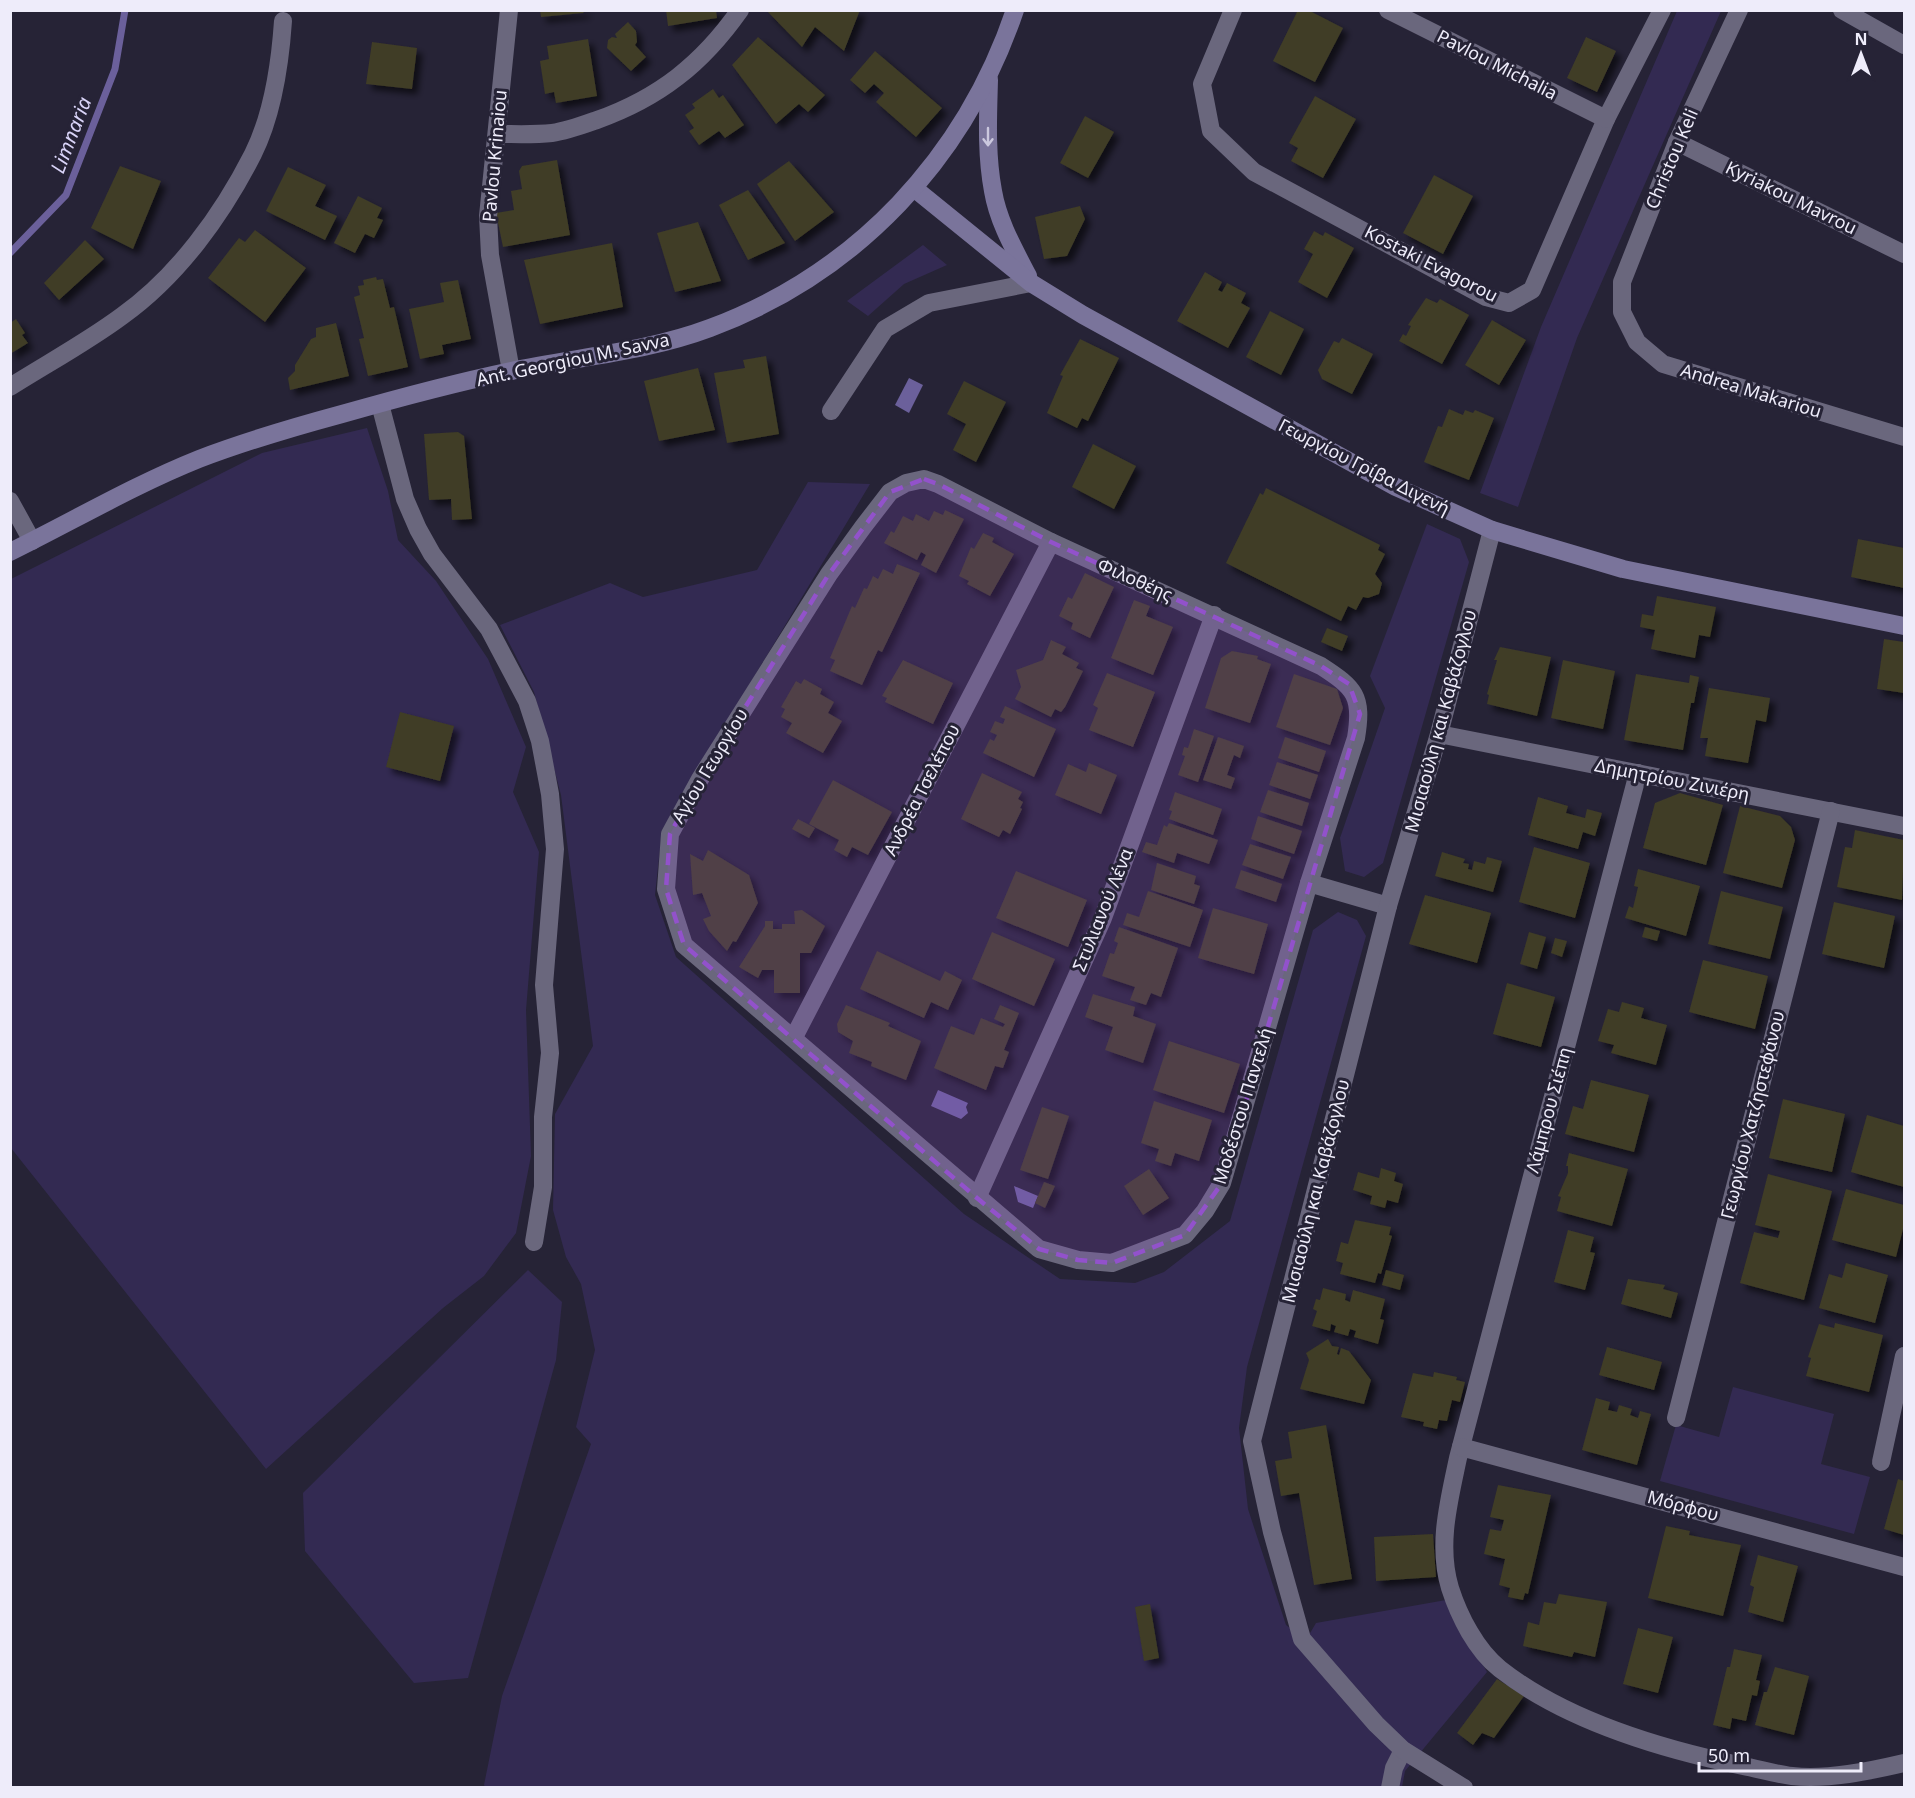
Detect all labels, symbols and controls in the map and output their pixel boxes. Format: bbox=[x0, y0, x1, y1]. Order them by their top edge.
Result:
street label: Pavlou Michalia bbox=[1433, 24, 1562, 105]
north arrow bbox=[1831, 24, 1891, 84]
text: N bbox=[1854, 28, 1868, 50]
street label: Pavlou Krinaiou bbox=[476, 89, 512, 223]
water label: Limnaria bbox=[44, 93, 97, 177]
street label: Christou Keli bbox=[1639, 105, 1703, 213]
one-way arrow bbox=[982, 126, 994, 146]
street label: Kyriakou Mavrou bbox=[1722, 155, 1861, 239]
street label: Kostaki Evagorou bbox=[1361, 219, 1502, 307]
street label: Ant. Georgiou M. Savva bbox=[474, 327, 671, 391]
street label: Andrea Makariou bbox=[1678, 357, 1825, 423]
street label: Γεωργίου Γρίβα Διγενή bbox=[1275, 413, 1454, 520]
street label: Φιλοθέης bbox=[1094, 552, 1177, 606]
street label: Μισιαούλη και Καβάζογλου bbox=[1399, 607, 1481, 835]
street label: Αγίου Γεωργίου bbox=[665, 704, 753, 827]
street label: Ανδρέα Τσελέπου bbox=[877, 719, 965, 860]
street label: Δημητρίου Ζινιέρη bbox=[1593, 752, 1752, 806]
street label: Στυλιανού Λένα bbox=[1066, 845, 1138, 975]
street label: Γεωργίου Χατζηστεφάνου bbox=[1714, 1008, 1790, 1222]
street label: Μοδέστου Παντελή bbox=[1207, 1024, 1277, 1187]
street label: Λάμπρου Σιέπη bbox=[1520, 1044, 1576, 1175]
street label: Μισιαούλη και Καβάζογλου bbox=[1276, 1076, 1354, 1305]
street label: Μόρφου bbox=[1645, 1484, 1721, 1526]
scale bar bbox=[1699, 1735, 1861, 1773]
text: 50 m bbox=[1708, 1743, 1750, 1767]

